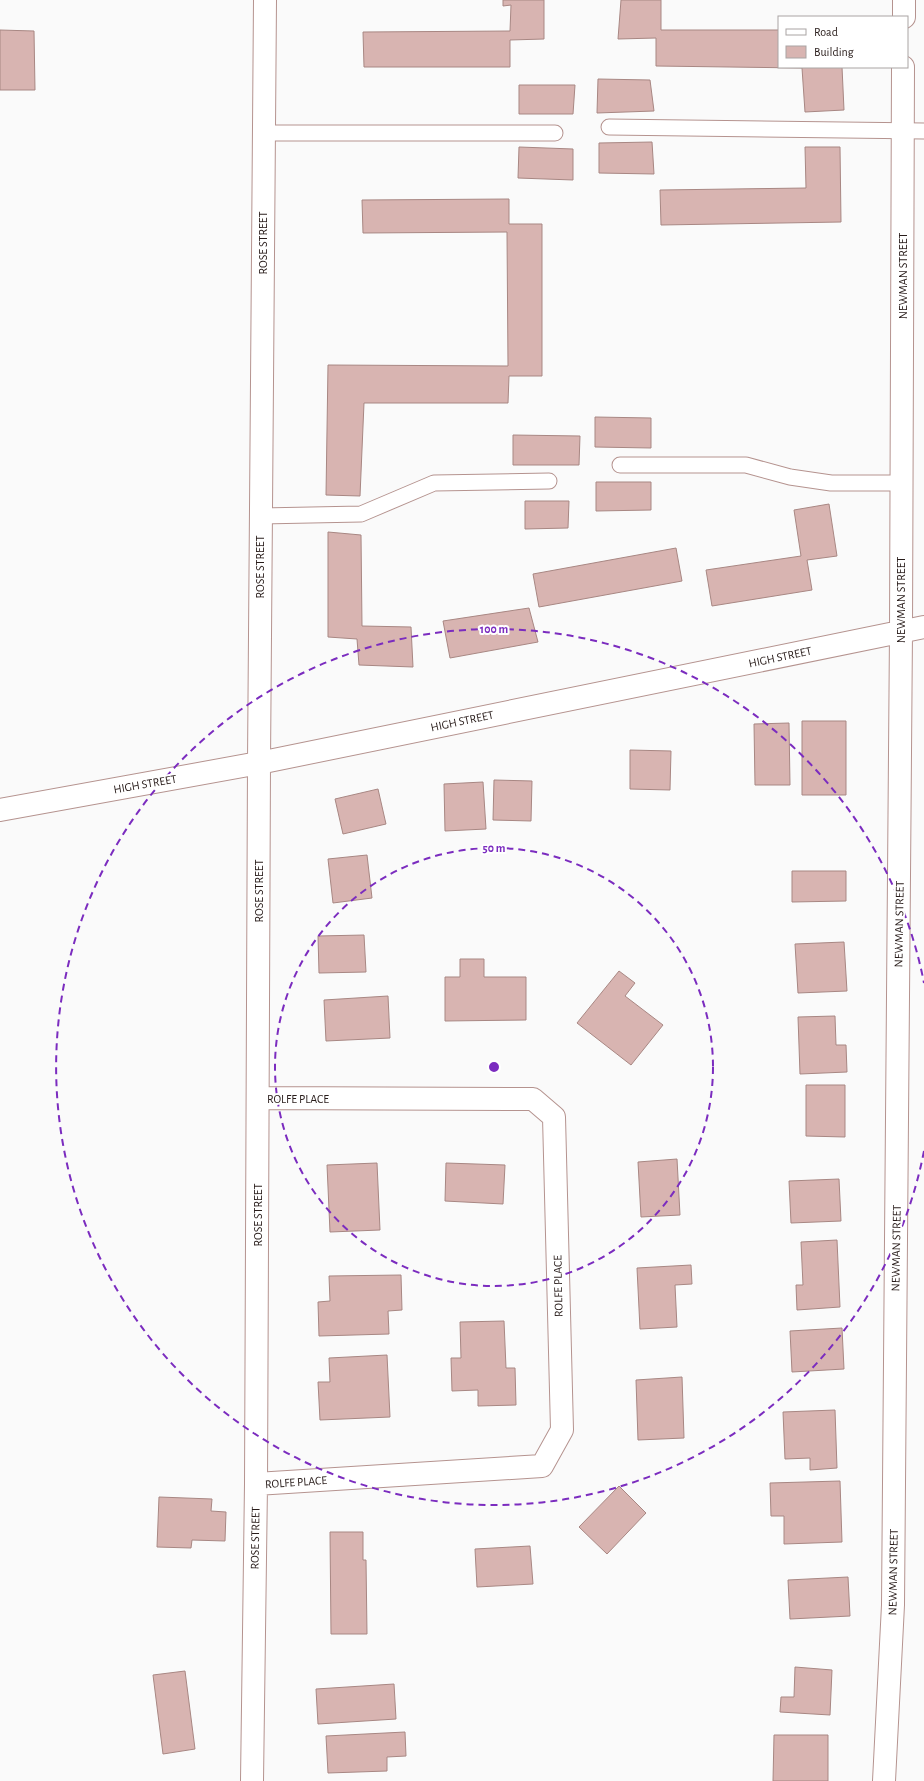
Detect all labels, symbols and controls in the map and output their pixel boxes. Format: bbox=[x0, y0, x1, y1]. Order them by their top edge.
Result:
legend bbox=[778, 16, 908, 68]
text: Road bbox=[814, 26, 838, 38]
text: Building bbox=[814, 46, 854, 58]
street label: ROSE STREET bbox=[257, 211, 269, 275]
street label: NEWMAN STREET bbox=[897, 233, 909, 319]
street label: ROSE STREET bbox=[254, 535, 266, 599]
street label: NEWMAN STREET bbox=[895, 557, 907, 643]
text: 100 m bbox=[480, 623, 508, 635]
street label: HIGH STREET bbox=[747, 644, 813, 670]
street label: HIGH STREET bbox=[429, 708, 495, 734]
street label: HIGH STREET bbox=[112, 773, 178, 795]
text: 50 m bbox=[483, 842, 506, 854]
street label: ROSE STREET bbox=[253, 859, 265, 923]
street label: NEWMAN STREET bbox=[892, 880, 906, 967]
centre of rings bbox=[487, 1060, 501, 1074]
street label: ROLFE PLACE bbox=[267, 1093, 329, 1105]
street label: ROSE STREET bbox=[252, 1183, 264, 1247]
street label: NEWMAN STREET bbox=[889, 1204, 903, 1291]
street label: ROLFE PLACE bbox=[551, 1255, 565, 1317]
street label: ROLFE PLACE bbox=[265, 1474, 328, 1490]
street label: ROSE STREET bbox=[248, 1506, 262, 1570]
street label: NEWMAN STREET bbox=[886, 1528, 900, 1615]

